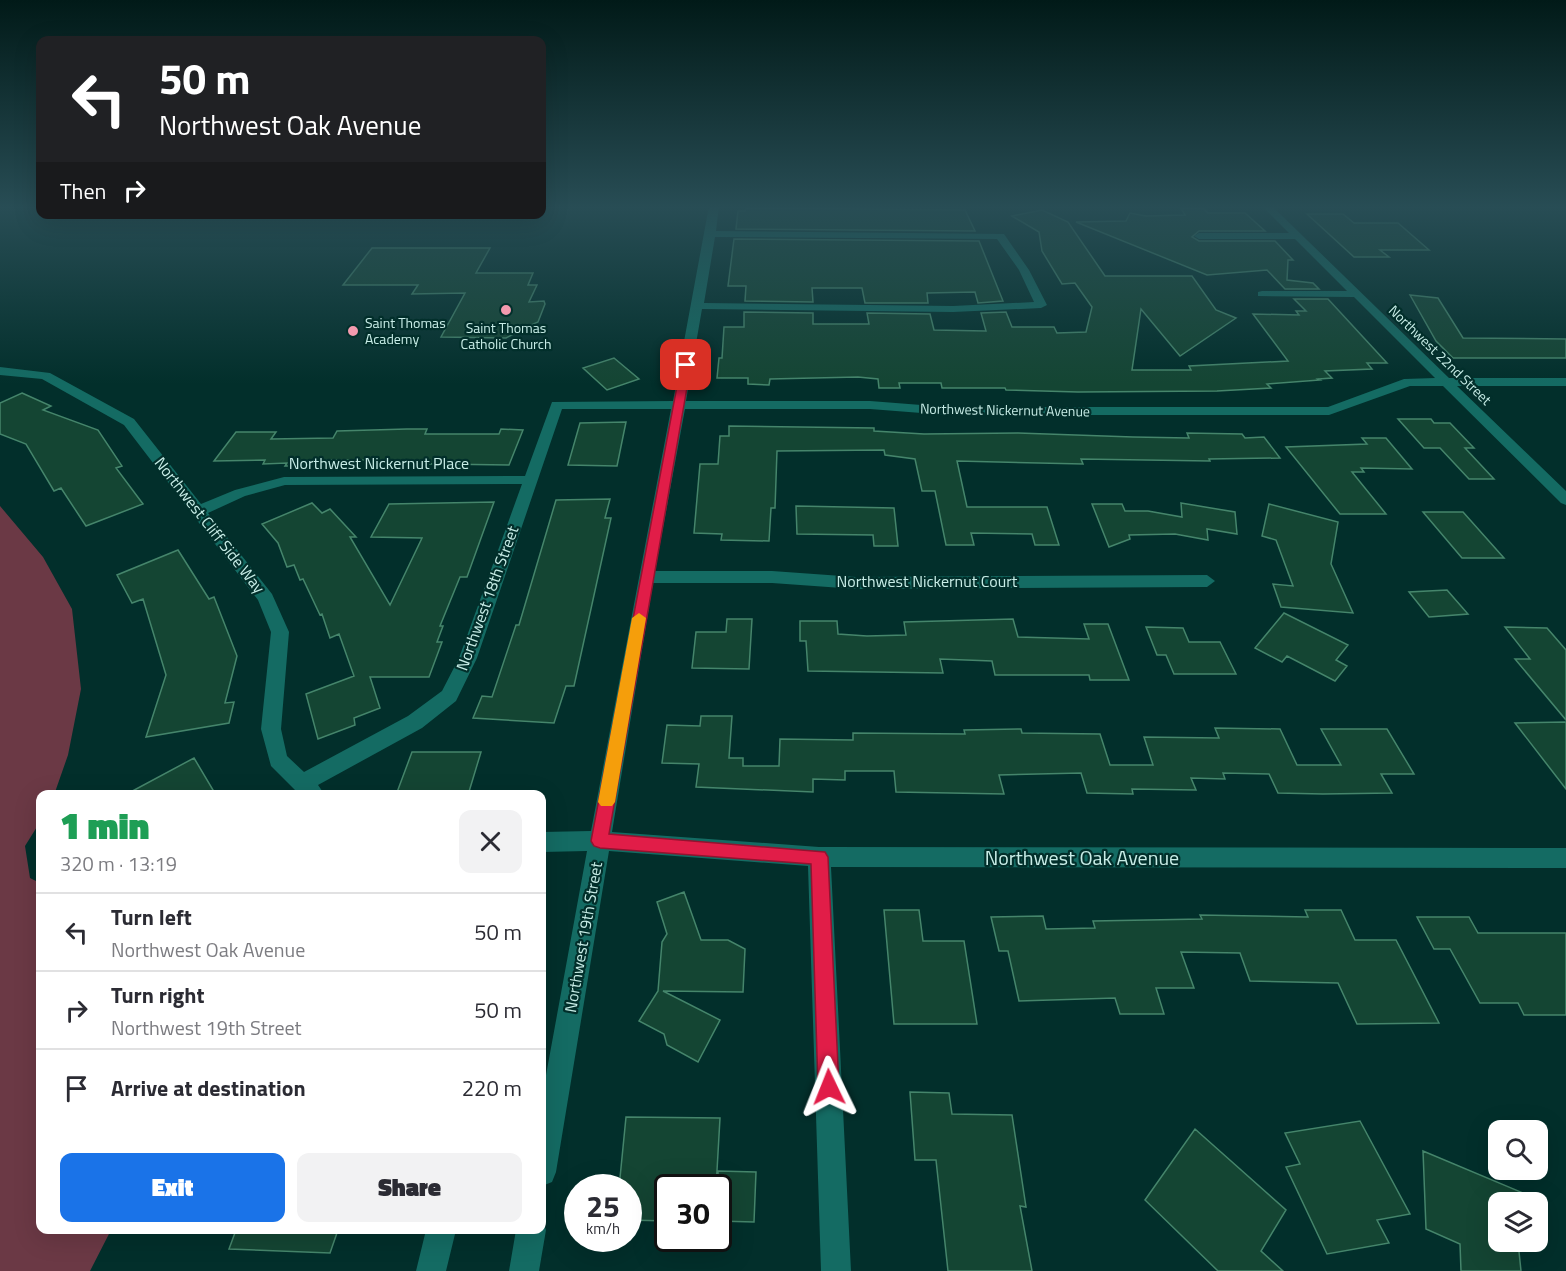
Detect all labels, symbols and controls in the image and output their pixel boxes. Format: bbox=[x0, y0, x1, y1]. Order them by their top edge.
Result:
text: 50 m bbox=[159, 46, 251, 110]
icon: left bbox=[60, 60, 138, 138]
text: Northwest Oak Avenue bbox=[159, 104, 421, 145]
text: Then bbox=[60, 174, 106, 208]
icon: right bbox=[118, 174, 151, 207]
street label: Northwest 22nd Street bbox=[1384, 300, 1497, 409]
marker: Saint Thomas Catholic Church bbox=[499, 303, 513, 317]
place label: Saint Thomas Academy bbox=[365, 312, 446, 349]
place label: Saint Thomas Catholic Church bbox=[461, 317, 551, 354]
marker: Saint Thomas Academy bbox=[346, 324, 360, 338]
pin bbox=[660, 339, 711, 390]
icon: arrive bbox=[669, 348, 702, 381]
street label: Northwest Nickernut Avenue bbox=[920, 398, 1090, 421]
street label: Northwest Nickernut Place bbox=[289, 451, 469, 475]
street label: Northwest Cliff Side Way bbox=[149, 452, 271, 599]
street label: Northwest 18th Street bbox=[450, 522, 524, 674]
street label: Northwest Nickernut Court bbox=[837, 569, 1018, 593]
text: 1 min bbox=[60, 798, 149, 853]
button: close bbox=[459, 810, 522, 873]
street label: Northwest Oak Avenue bbox=[985, 842, 1179, 873]
text: 320 m · 13:19 bbox=[60, 848, 177, 879]
street label: Northwest 19th Street bbox=[558, 859, 608, 1014]
text: Turn left bbox=[111, 900, 192, 934]
text: 50 m bbox=[474, 915, 522, 949]
icon: left bbox=[60, 916, 93, 949]
text: Northwest Oak Avenue bbox=[111, 934, 305, 965]
text: Turn right bbox=[111, 978, 205, 1012]
text: 50 m bbox=[474, 993, 522, 1027]
icon: right bbox=[60, 994, 93, 1027]
text: Northwest 19th Street bbox=[111, 1012, 302, 1043]
position arrow bbox=[797, 1055, 861, 1119]
text: Arrive at destination bbox=[111, 1071, 306, 1105]
text: 220 m bbox=[462, 1071, 522, 1105]
icon: arrive bbox=[60, 1072, 93, 1105]
map controls bbox=[1488, 1120, 1548, 1252]
button: search bbox=[1488, 1120, 1548, 1180]
button: Exit bbox=[60, 1153, 285, 1222]
button: Share bbox=[297, 1153, 522, 1222]
speed limit sign: 30 bbox=[654, 1174, 732, 1252]
text: 25 bbox=[586, 1183, 620, 1229]
button: layers bbox=[1488, 1192, 1548, 1252]
text: km/h bbox=[586, 1217, 620, 1240]

